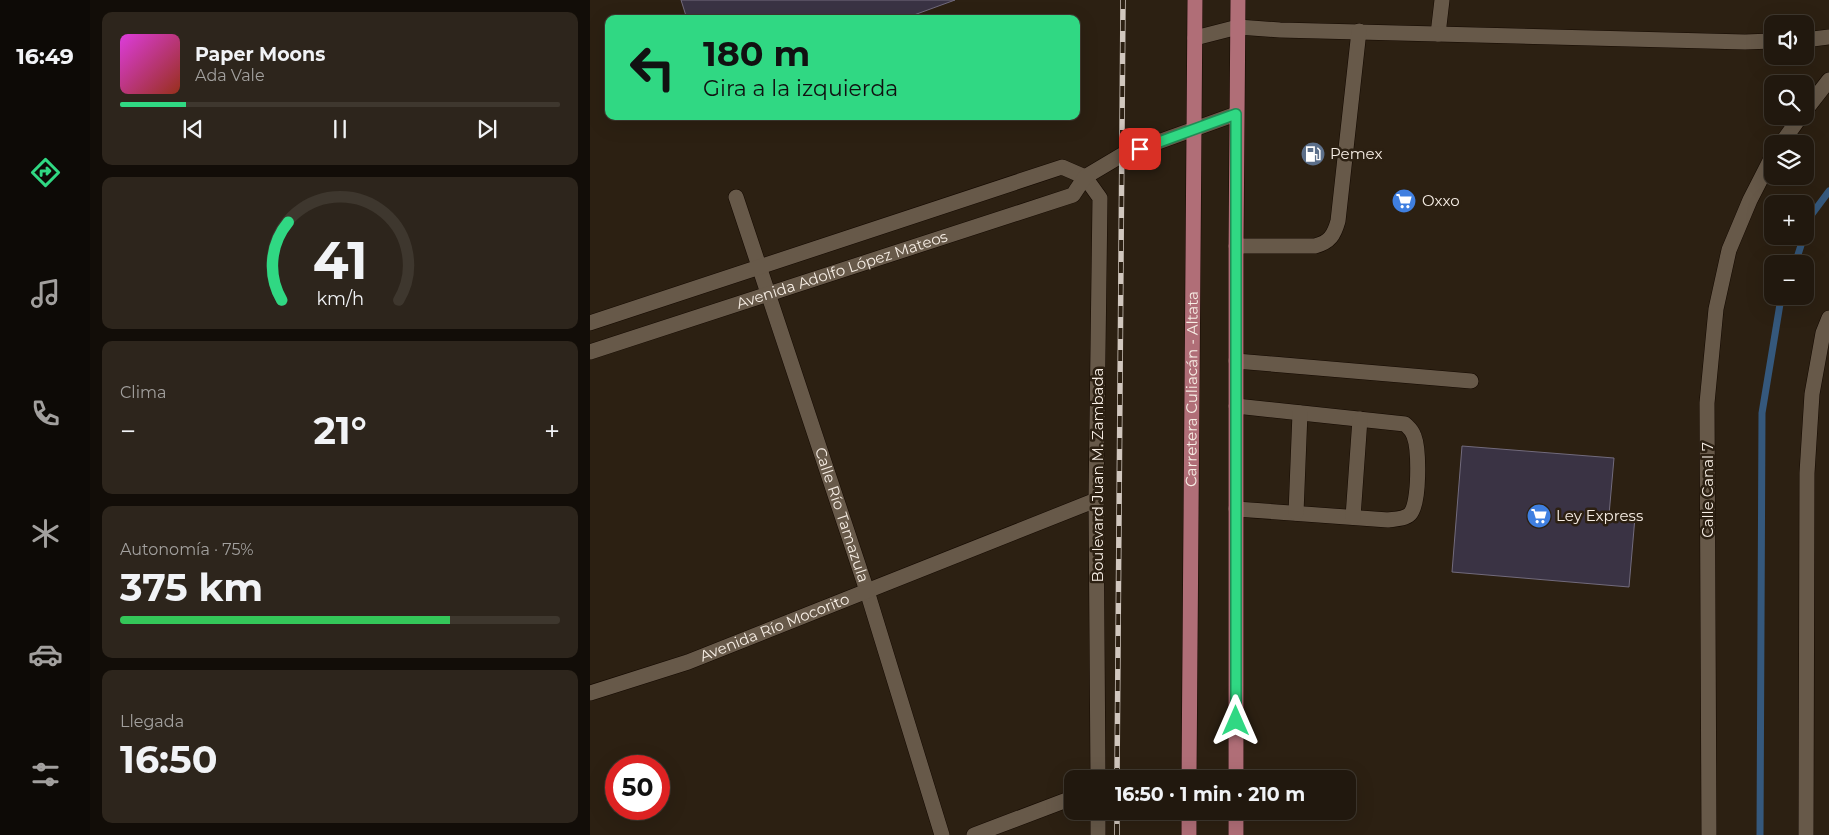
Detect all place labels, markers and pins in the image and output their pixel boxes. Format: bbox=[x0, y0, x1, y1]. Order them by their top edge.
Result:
pin bbox=[1119, 128, 1161, 170]
fuel station icon: Pemex bbox=[1300, 141, 1326, 167]
place label: Pemex bbox=[1330, 144, 1382, 163]
supermarket icon: Oxxo bbox=[1391, 188, 1417, 214]
place label: Oxxo bbox=[1422, 191, 1460, 210]
supermarket icon: Ley Express bbox=[1526, 503, 1552, 529]
place label: Ley Express bbox=[1556, 506, 1643, 525]

